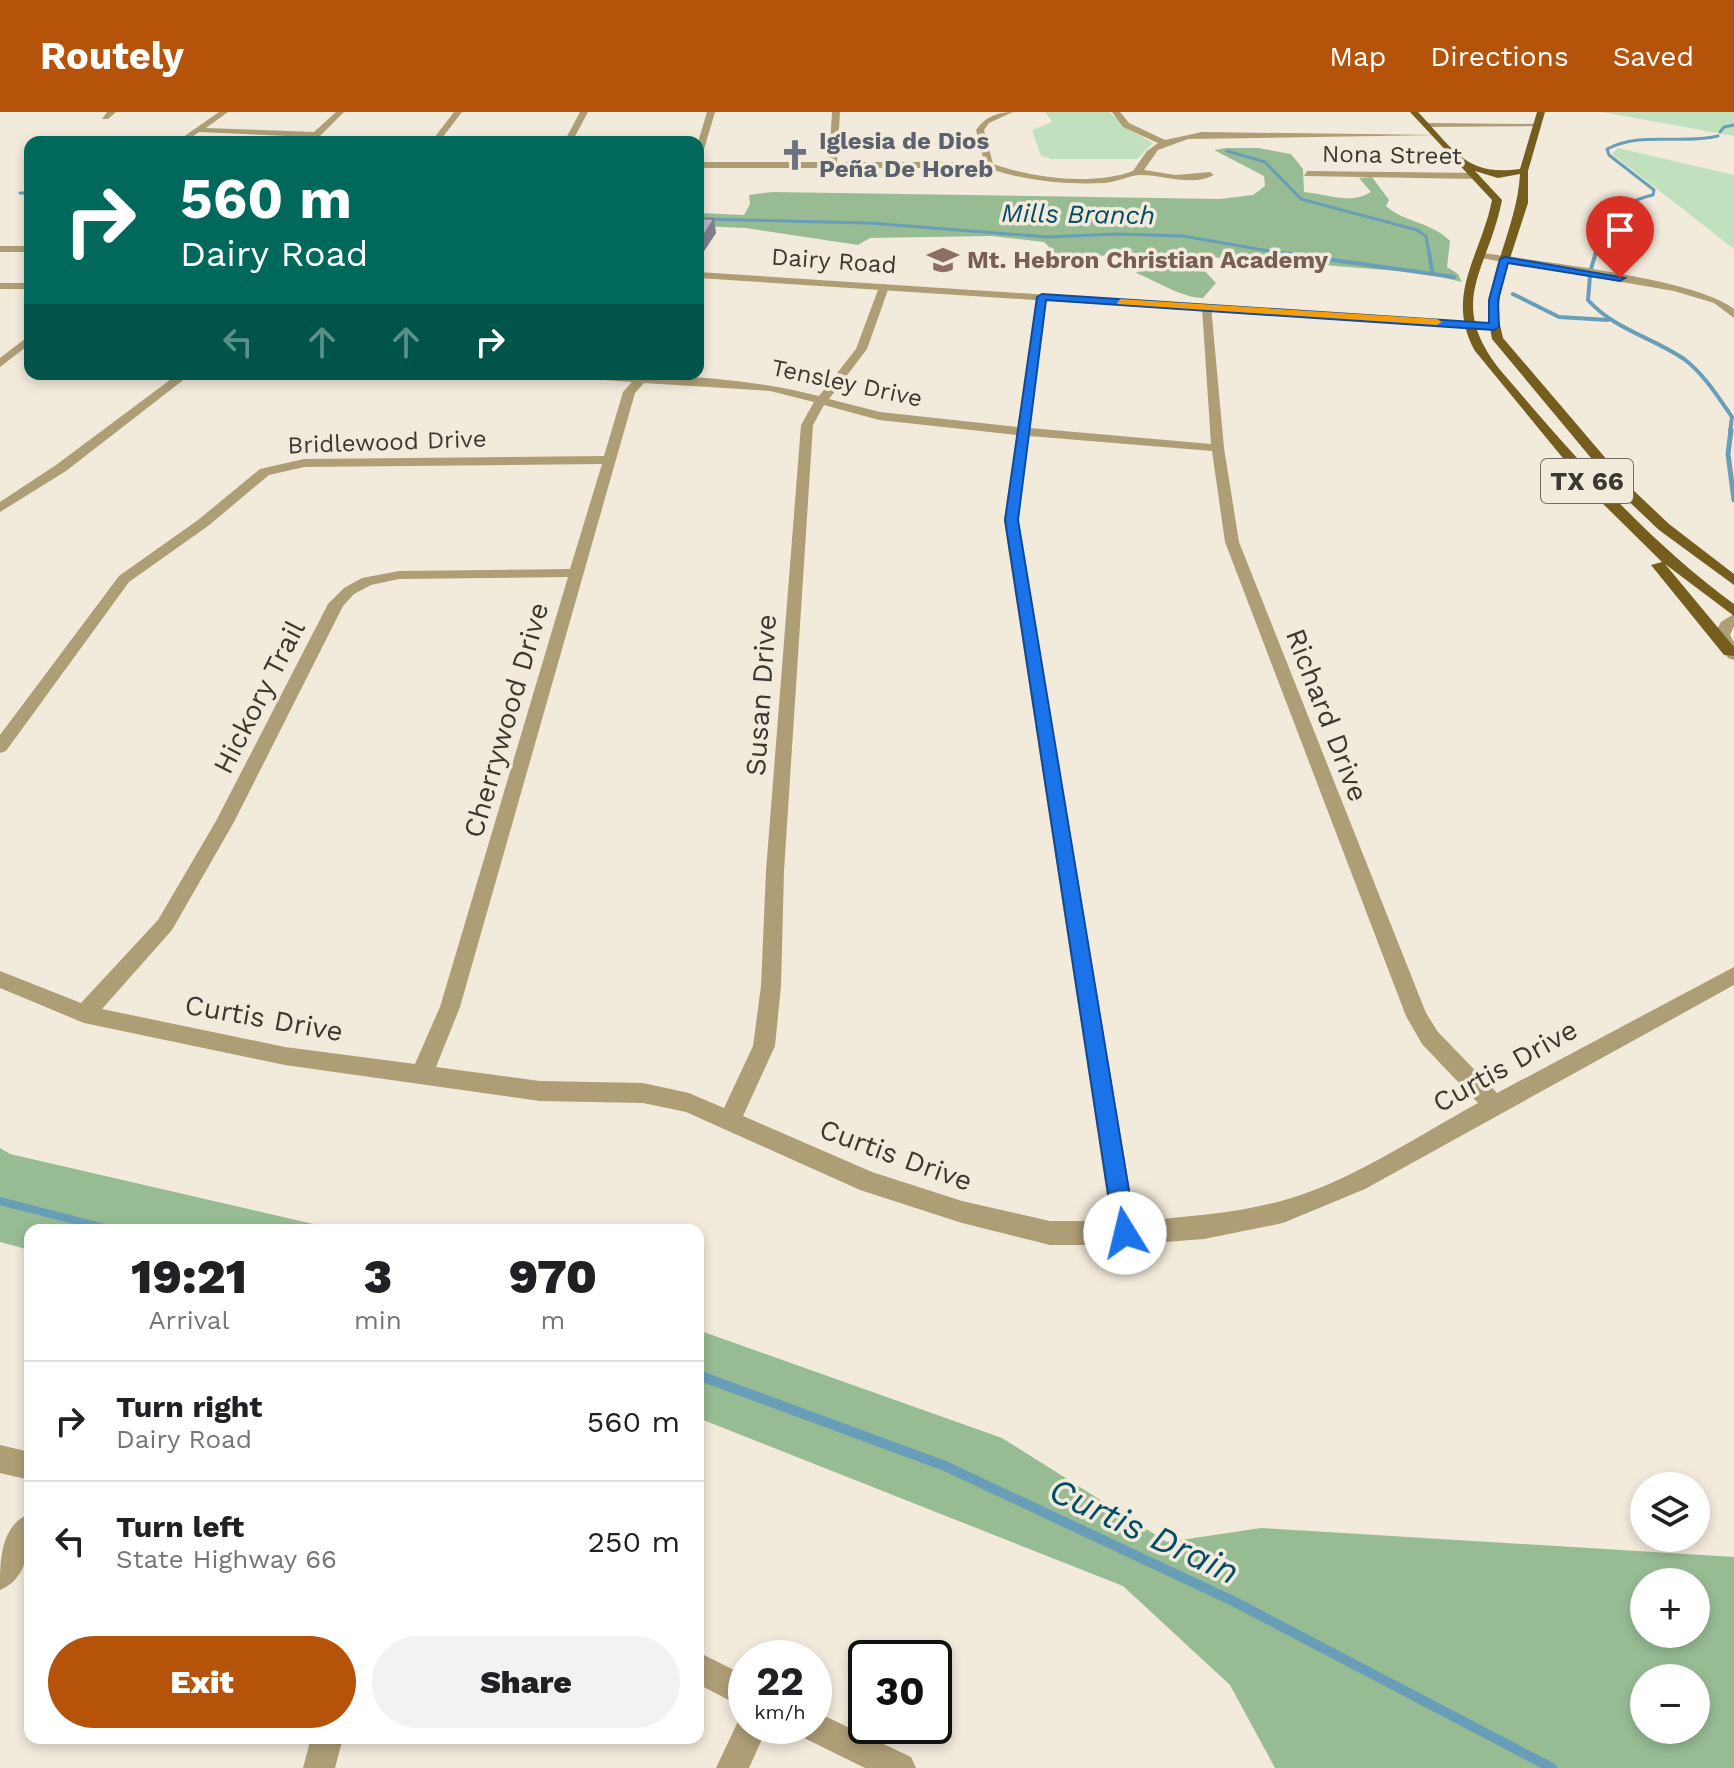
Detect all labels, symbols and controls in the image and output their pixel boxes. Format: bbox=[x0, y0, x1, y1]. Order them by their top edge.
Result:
text: Routely bbox=[40, 34, 184, 78]
text: Map bbox=[1329, 40, 1386, 73]
text: Directions bbox=[1430, 40, 1569, 73]
text: Saved bbox=[1613, 40, 1694, 73]
place label: Iglesia de Dios Peña De Horeb bbox=[819, 127, 993, 183]
church icon: Iglesia de Dios Peña De Horeb bbox=[778, 138, 812, 172]
street label: Nona Street bbox=[1322, 140, 1462, 170]
text: 560 m bbox=[180, 166, 352, 232]
icon: right bbox=[48, 168, 152, 272]
pin bbox=[1586, 196, 1654, 278]
water label: Mills Branch bbox=[1001, 198, 1155, 230]
icon: arrive bbox=[1598, 208, 1642, 252]
text: Dairy Road bbox=[180, 233, 368, 275]
street label: Dairy Road bbox=[770, 243, 898, 279]
school or university icon: Mt. Hebron Christian Academy bbox=[926, 243, 960, 277]
place label: Mt. Hebron Christian Academy bbox=[967, 246, 1328, 274]
icon: left bbox=[216, 320, 260, 364]
icon: ahead bbox=[300, 320, 344, 364]
icon: ahead bbox=[384, 320, 428, 364]
icon: right bbox=[468, 320, 512, 364]
street label: Tensley Drive bbox=[769, 353, 925, 413]
street label: Bridlewood Drive bbox=[287, 425, 487, 459]
road number: TX 66 bbox=[1541, 459, 1633, 503]
street label: Cherrywood Drive bbox=[457, 599, 555, 841]
street label: Susan Drive bbox=[739, 613, 783, 777]
street label: Hickory Trail bbox=[206, 614, 312, 779]
street label: Richard Drive bbox=[1279, 624, 1375, 806]
street label: Curtis Drive bbox=[182, 988, 346, 1048]
street label: Curtis Drive bbox=[1427, 1013, 1583, 1119]
street label: Curtis Drive bbox=[815, 1112, 977, 1198]
position arrow bbox=[1083, 1191, 1167, 1275]
text: 19:21 bbox=[131, 1248, 247, 1305]
text: 3 bbox=[364, 1248, 392, 1305]
text: 970 bbox=[509, 1248, 597, 1305]
text: Arrival bbox=[148, 1305, 230, 1335]
text: min bbox=[354, 1305, 402, 1335]
text: m bbox=[540, 1305, 565, 1335]
text: Turn right bbox=[116, 1389, 262, 1424]
icon: right bbox=[48, 1399, 92, 1443]
text: 560 m bbox=[587, 1404, 680, 1439]
text: Dairy Road bbox=[116, 1424, 252, 1454]
water label: Curtis Drain bbox=[1042, 1469, 1246, 1593]
map controls bbox=[1630, 1472, 1710, 1744]
button: layers bbox=[1630, 1472, 1710, 1552]
text: Turn left bbox=[116, 1509, 244, 1544]
icon: left bbox=[48, 1519, 92, 1563]
text: 250 m bbox=[588, 1524, 680, 1559]
text: State Highway 66 bbox=[116, 1544, 337, 1574]
button: + bbox=[1630, 1568, 1710, 1648]
button: Exit bbox=[48, 1636, 356, 1728]
button: Share bbox=[372, 1636, 680, 1728]
speed limit sign: 30 bbox=[848, 1640, 952, 1744]
text: 22 bbox=[756, 1658, 804, 1705]
button: − bbox=[1630, 1664, 1710, 1744]
text: km/h bbox=[754, 1700, 806, 1724]

